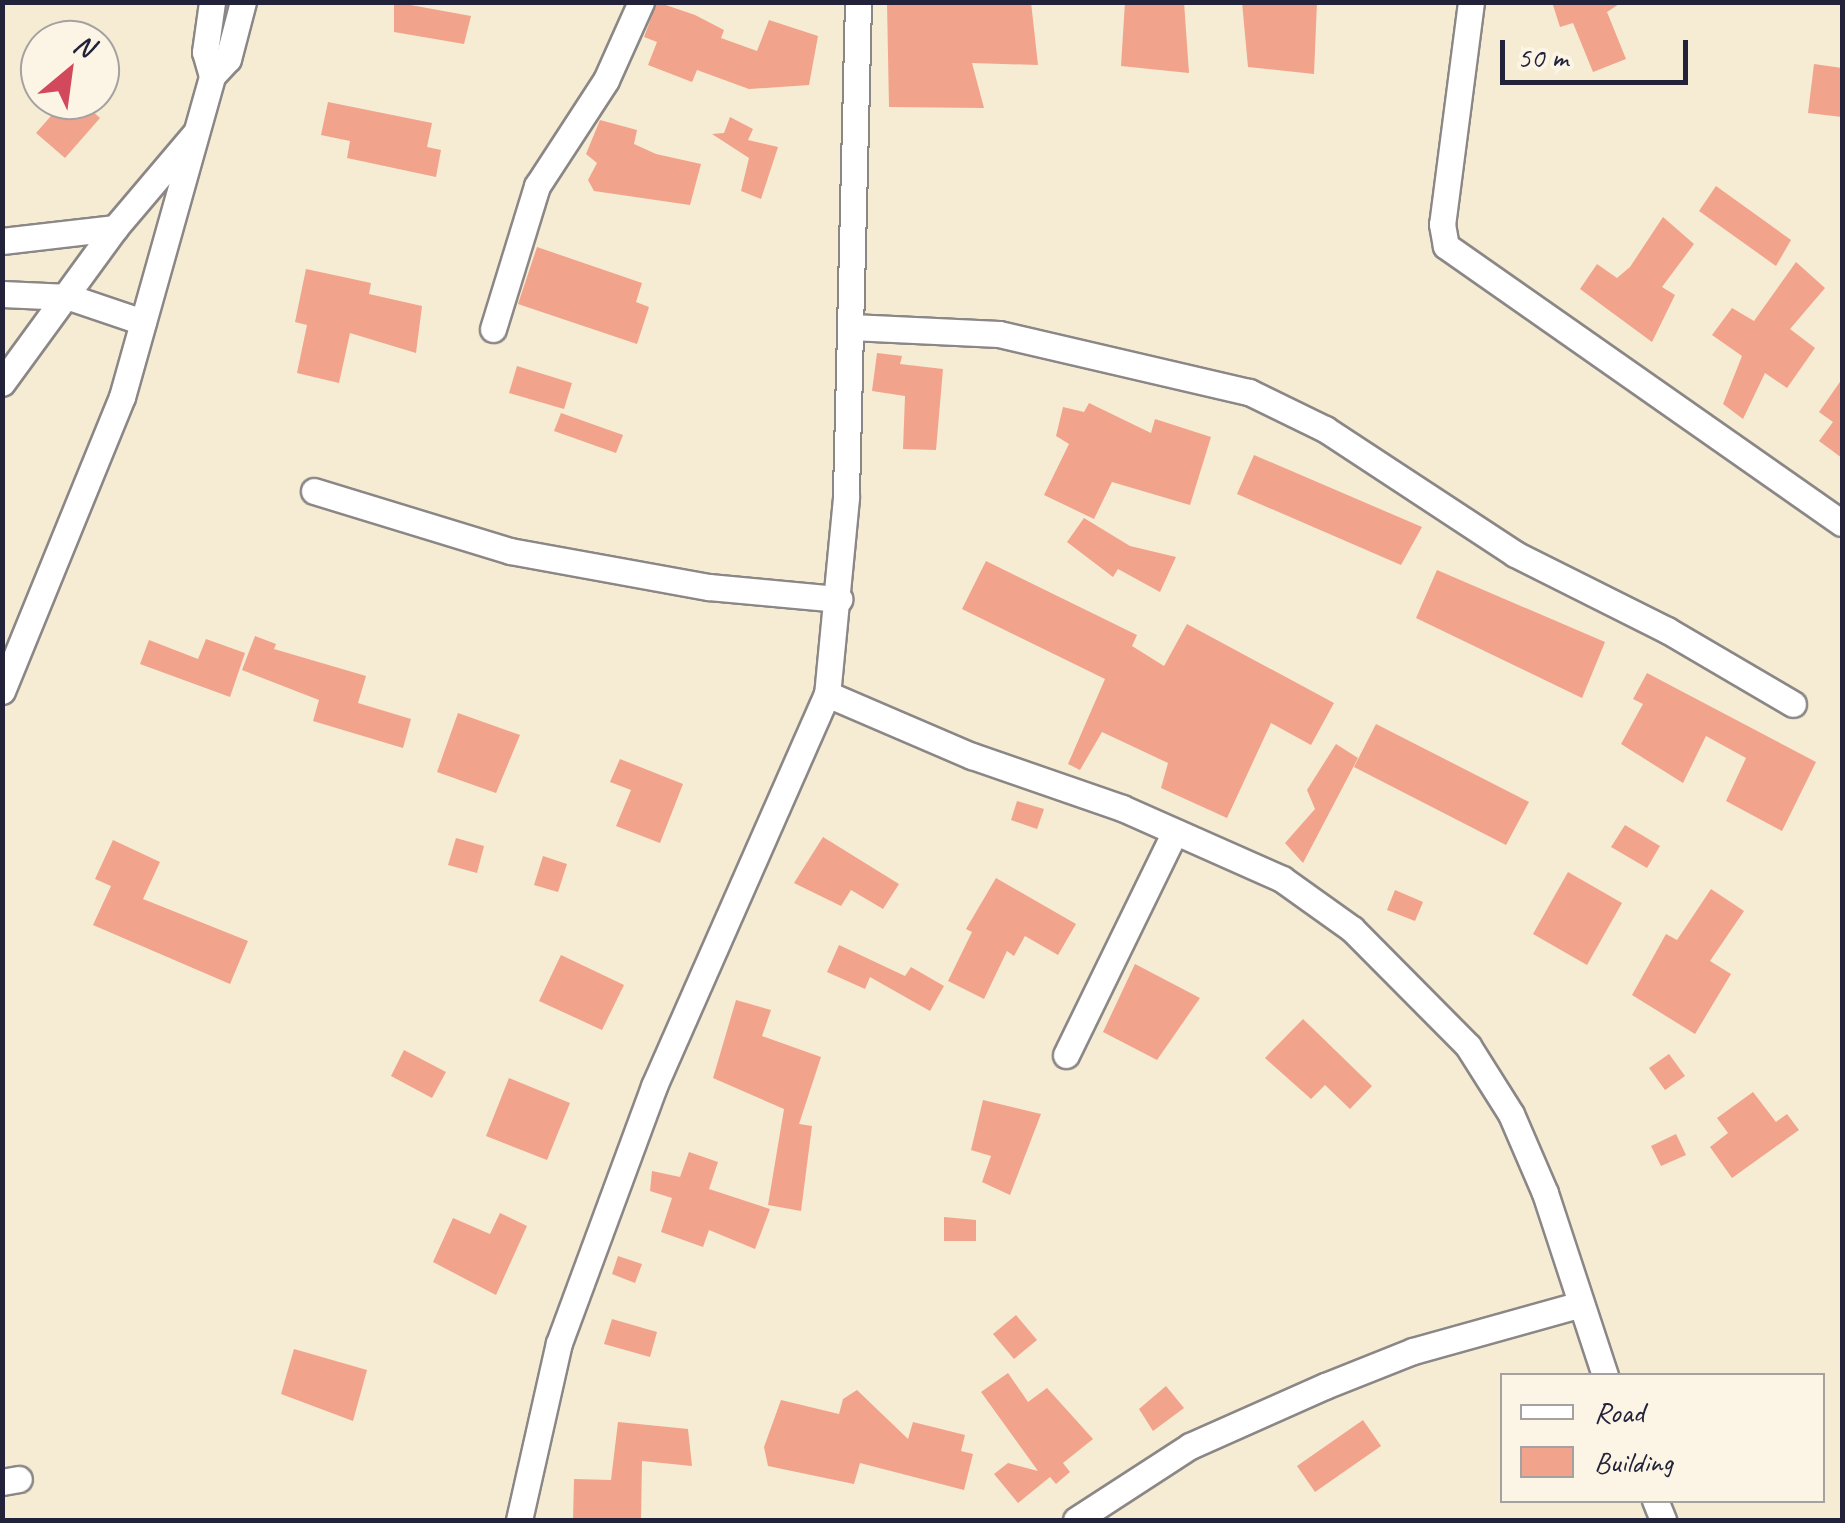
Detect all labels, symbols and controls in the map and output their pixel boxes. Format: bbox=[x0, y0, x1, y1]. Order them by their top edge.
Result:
north arrow bbox=[20, 20, 120, 120]
scale bar bbox=[1505, 20, 1692, 82]
text: N bbox=[68, 26, 100, 65]
text: 50 m bbox=[1517, 38, 1568, 76]
legend bbox=[1500, 1373, 1825, 1503]
text: Road bbox=[1594, 1393, 1644, 1431]
text: Building bbox=[1594, 1443, 1673, 1481]

